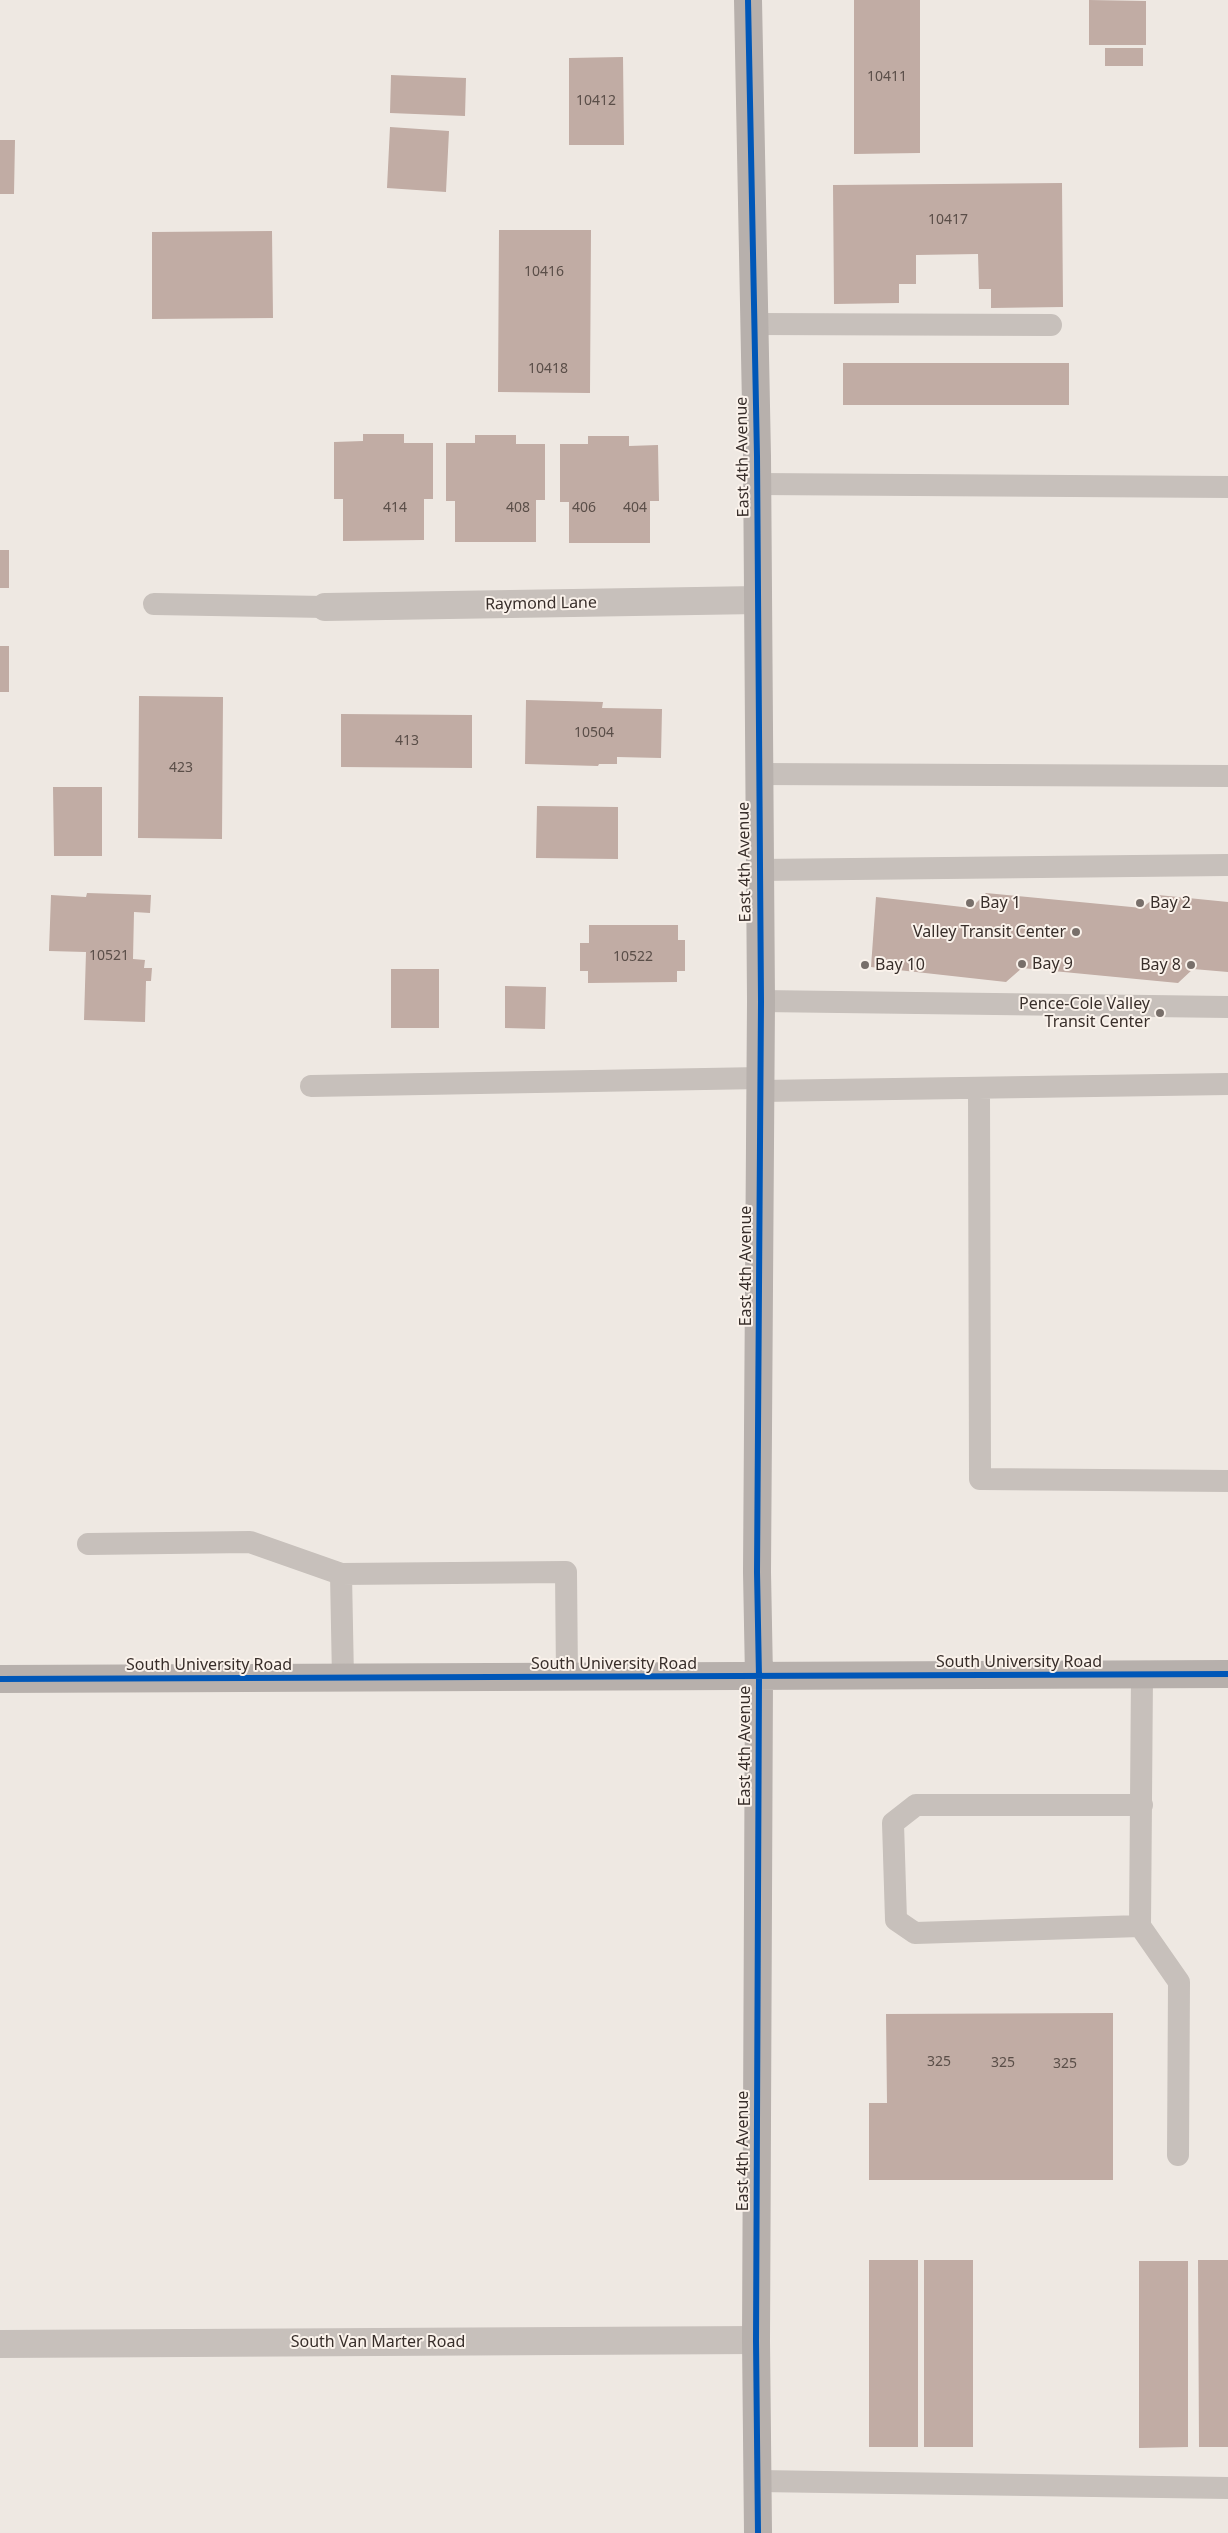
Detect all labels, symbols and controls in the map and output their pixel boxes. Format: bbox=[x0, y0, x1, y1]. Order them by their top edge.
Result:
house number: 10411 bbox=[867, 69, 907, 85]
house number: 10412 bbox=[576, 93, 616, 109]
house number: 10417 bbox=[928, 212, 968, 228]
house number: 10416 bbox=[524, 264, 564, 280]
house number: 10418 bbox=[528, 361, 568, 377]
street label: East 4th Avenue bbox=[732, 397, 754, 517]
house number: 414 bbox=[383, 500, 407, 516]
house number: 408 bbox=[506, 500, 530, 516]
house number: 406 bbox=[572, 500, 596, 516]
house number: 404 bbox=[623, 500, 647, 516]
street label: Raymond Lane bbox=[485, 593, 597, 615]
house number: 10504 bbox=[574, 725, 614, 741]
house number: 413 bbox=[395, 733, 419, 749]
house number: 423 bbox=[169, 760, 193, 776]
street label: East 4th Avenue bbox=[734, 802, 756, 922]
place label: Bay 1 bbox=[980, 893, 1021, 913]
place label: Bay 2 bbox=[1150, 893, 1191, 913]
marker: Bay 1 bbox=[964, 897, 976, 909]
marker: Bay 2 bbox=[1134, 897, 1146, 909]
place label: Valley Transit Center bbox=[913, 922, 1066, 942]
marker: Valley Transit Center bbox=[1070, 926, 1082, 938]
house number: 10521 bbox=[89, 948, 129, 964]
house number: 10522 bbox=[613, 949, 653, 965]
place label: Bay 9 bbox=[1032, 954, 1073, 974]
place label: Bay 10 bbox=[875, 955, 925, 975]
place label: Bay 8 bbox=[1140, 955, 1181, 975]
marker: Bay 9 bbox=[1016, 958, 1028, 970]
marker: Bay 10 bbox=[859, 959, 871, 971]
marker: Bay 8 bbox=[1185, 959, 1197, 971]
place label: Pence-Cole Valley Transit Center bbox=[1019, 994, 1150, 1032]
marker: Pence-Cole Valley Transit Center bbox=[1154, 1007, 1166, 1019]
street label: East 4th Avenue bbox=[736, 1206, 756, 1326]
street label: South University Road bbox=[936, 1652, 1102, 1672]
street label: South University Road bbox=[531, 1654, 697, 1674]
street label: South University Road bbox=[126, 1655, 292, 1675]
street label: East 4th Avenue bbox=[735, 1686, 755, 1806]
house number: 325 bbox=[927, 2054, 951, 2070]
house number: 325 bbox=[991, 2055, 1015, 2071]
house number: 325 bbox=[1053, 2056, 1077, 2072]
street label: East 4th Avenue bbox=[733, 2091, 753, 2211]
street label: South Van Marter Road bbox=[291, 2332, 465, 2352]

